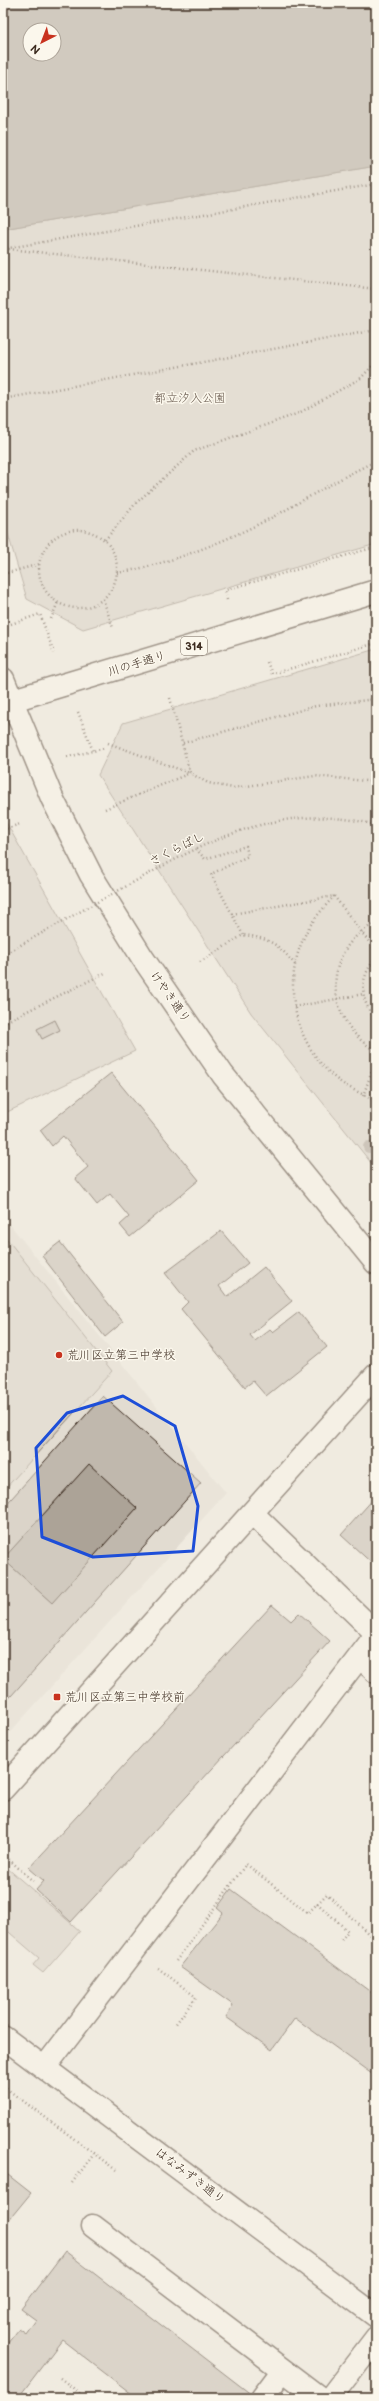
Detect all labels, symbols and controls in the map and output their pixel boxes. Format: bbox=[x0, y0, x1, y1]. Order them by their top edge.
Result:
north arrow bbox=[22, 22, 62, 62]
text: N bbox=[28, 41, 43, 57]
park label: 都立汐入公園 bbox=[154, 391, 226, 406]
road number: 314 bbox=[181, 637, 207, 655]
street label: 川の手通り bbox=[106, 648, 168, 680]
street label: さくらばし bbox=[147, 829, 207, 869]
street label: けやき通り bbox=[147, 968, 193, 1026]
place label: 荒川区立第三中学校 bbox=[67, 1348, 175, 1363]
marker: 荒川区立第三中学校 bbox=[54, 1350, 64, 1360]
place label: 荒川区立第三中学校前 bbox=[65, 1690, 185, 1705]
marker: 荒川区立第三中学校前 bbox=[52, 1692, 62, 1702]
street label: はなみずき通り bbox=[152, 2145, 228, 2207]

